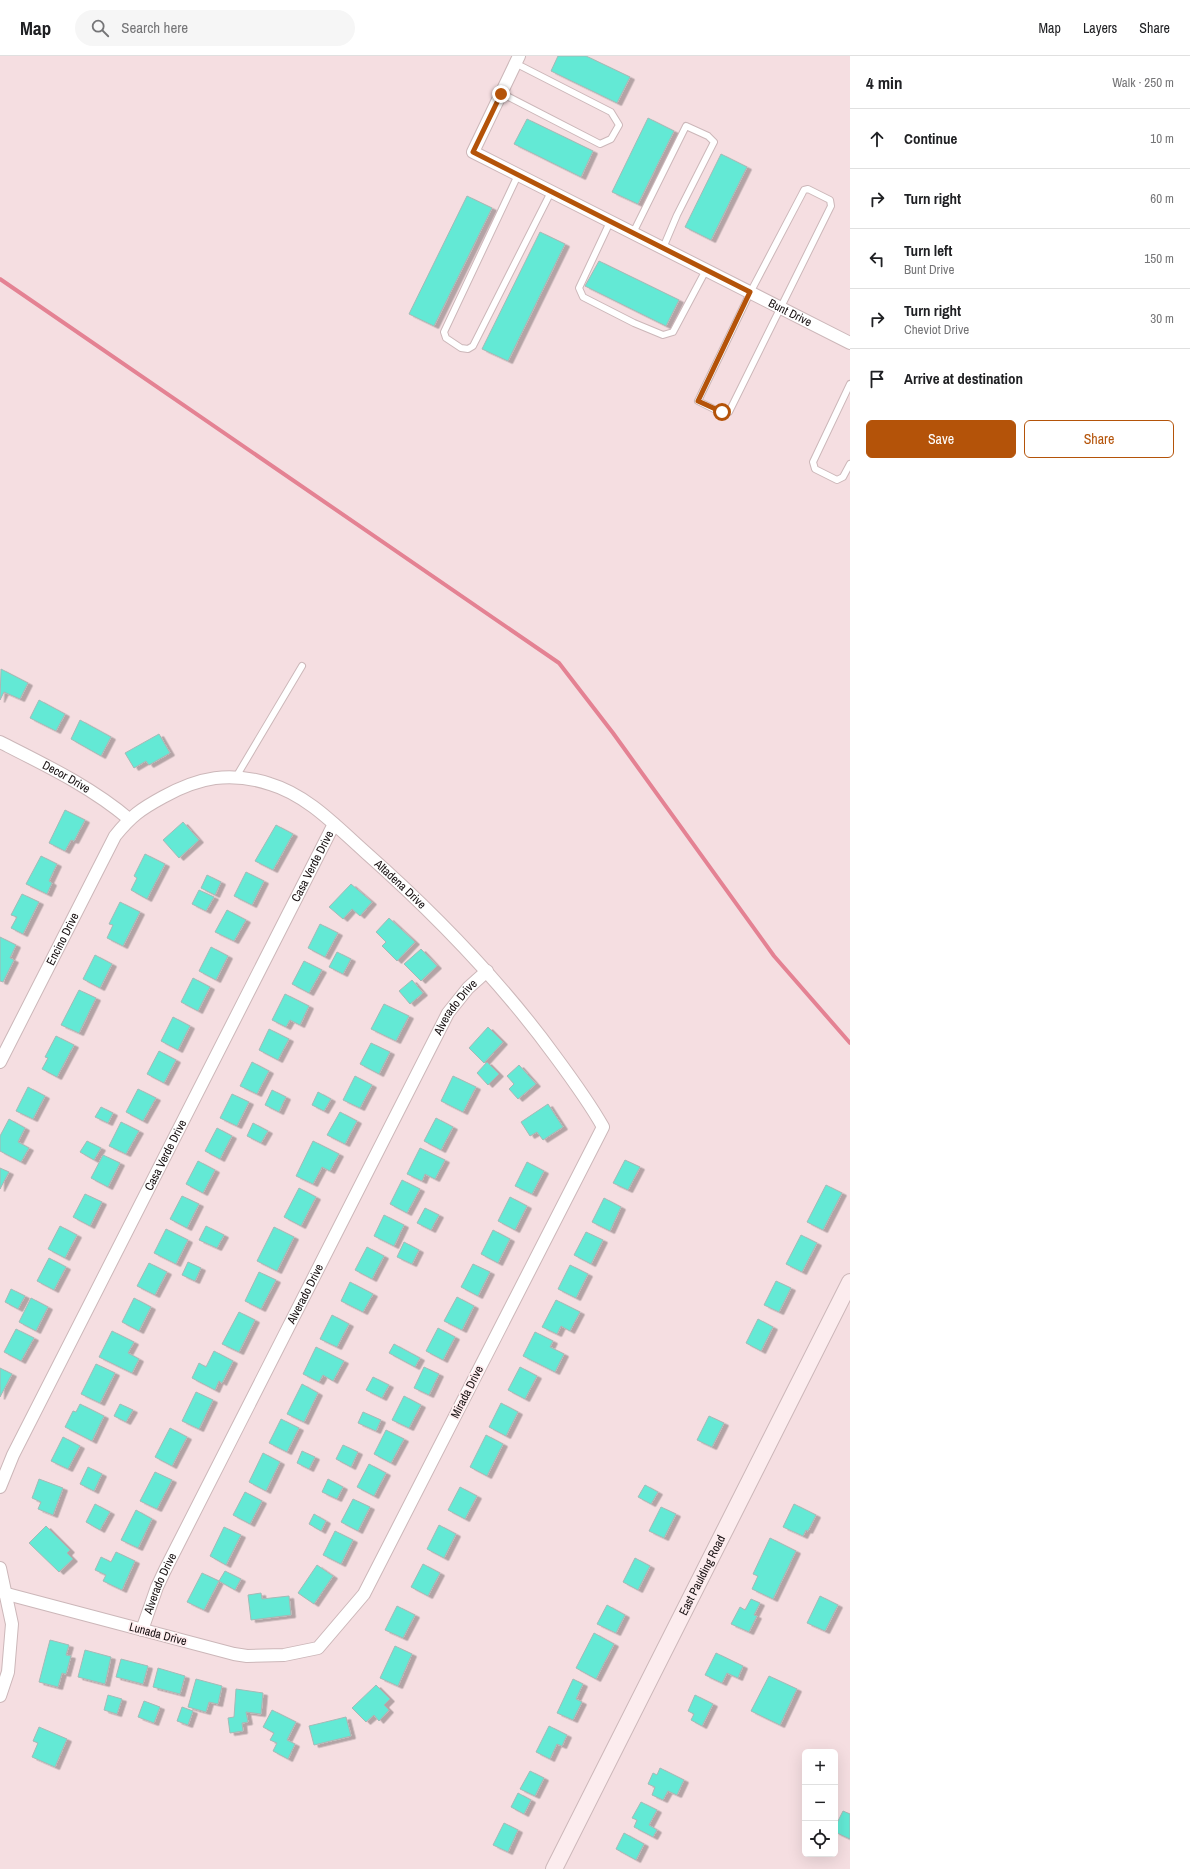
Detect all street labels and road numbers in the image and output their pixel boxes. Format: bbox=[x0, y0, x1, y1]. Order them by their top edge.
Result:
street label: Bunt Drive bbox=[766, 295, 815, 330]
street label: Decor Drive bbox=[40, 757, 93, 797]
street label: Casa Verde Drive bbox=[288, 828, 337, 905]
street label: Altadena Drive bbox=[370, 855, 430, 912]
street label: Encino Drive bbox=[43, 910, 83, 968]
street label: Alverado Drive bbox=[430, 976, 480, 1039]
street label: Casa Verde Drive bbox=[141, 1117, 190, 1193]
street label: Alverado Drive bbox=[283, 1261, 327, 1328]
street label: Mirada Drive bbox=[447, 1363, 487, 1421]
street label: East Paulding Road bbox=[675, 1532, 729, 1618]
street label: Alverado Drive bbox=[140, 1550, 180, 1617]
street label: Lunada Drive bbox=[127, 1619, 189, 1649]

